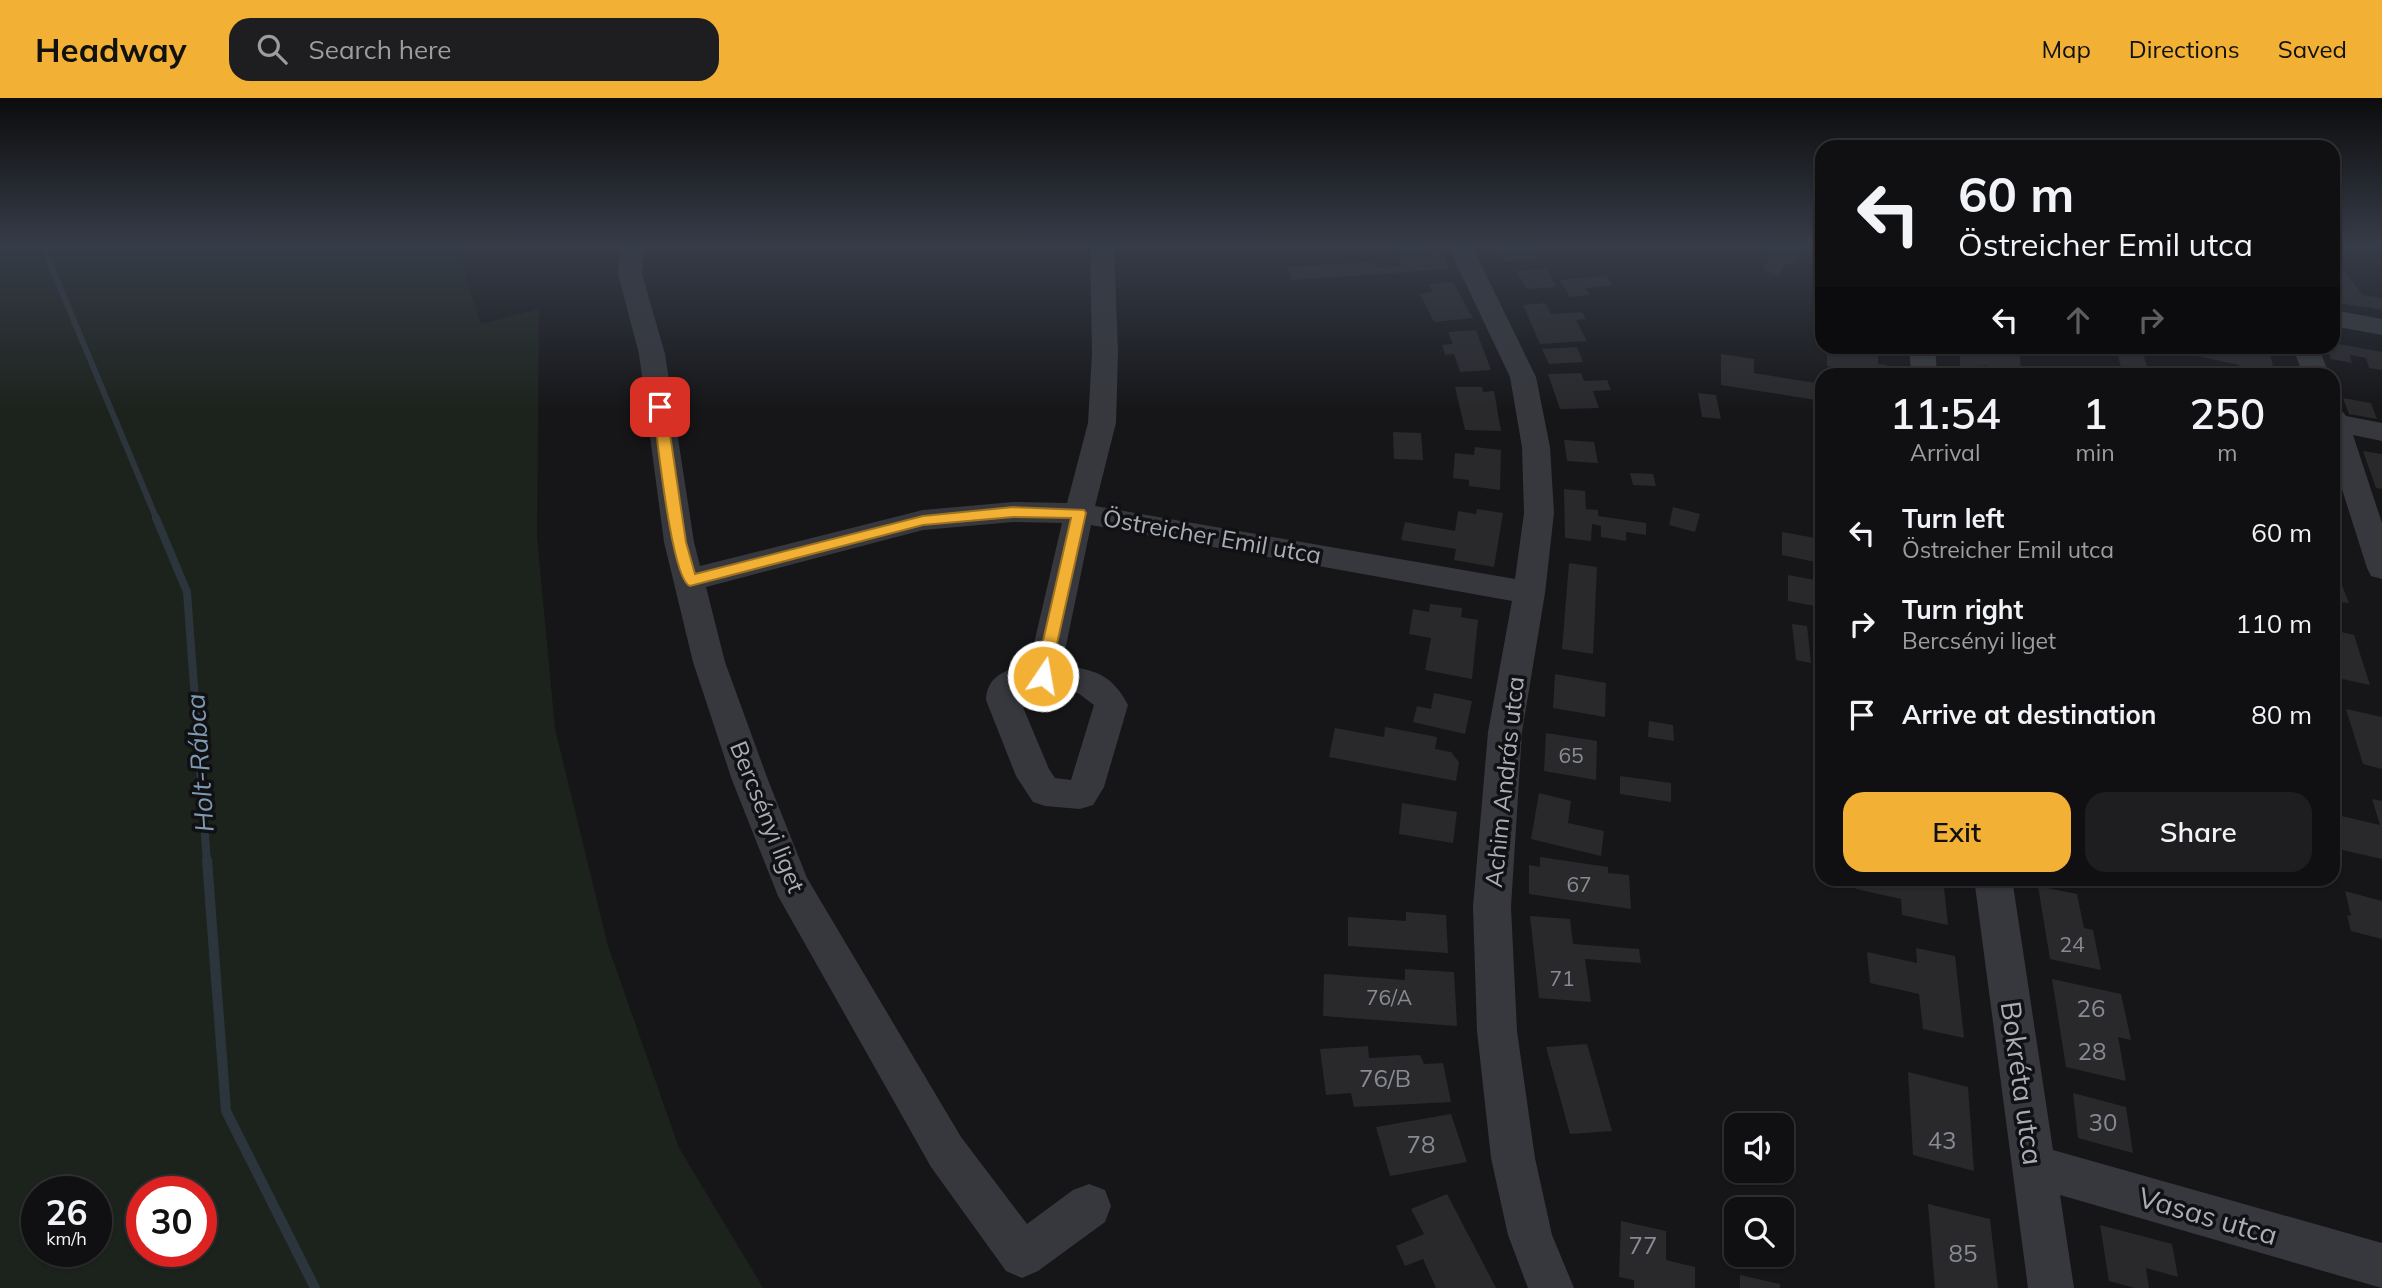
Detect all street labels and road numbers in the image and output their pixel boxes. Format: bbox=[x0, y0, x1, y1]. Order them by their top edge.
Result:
street label: Östreicher Emil utca bbox=[1101, 502, 1324, 570]
street label: Achim András utca bbox=[1478, 675, 1530, 889]
street label: Bercsényi liget bbox=[724, 736, 812, 897]
street label: Bokréta utca bbox=[1994, 999, 2051, 1167]
street label: Vasas utca bbox=[2135, 1179, 2282, 1252]

